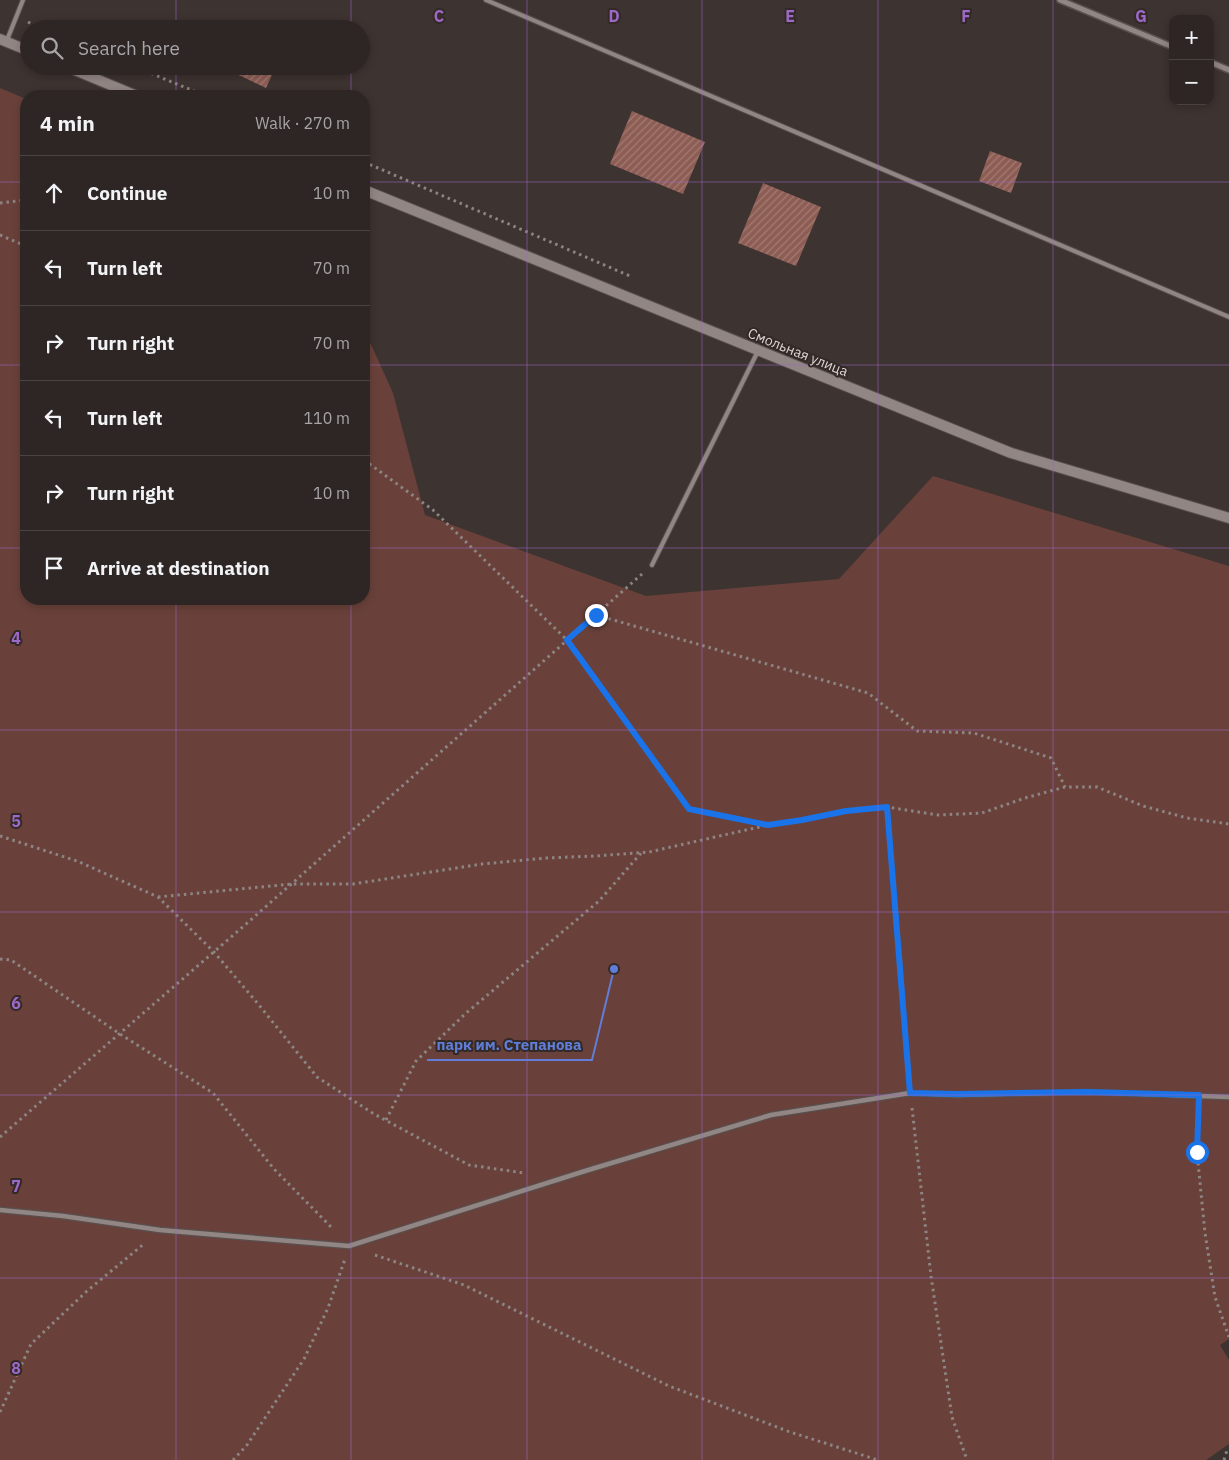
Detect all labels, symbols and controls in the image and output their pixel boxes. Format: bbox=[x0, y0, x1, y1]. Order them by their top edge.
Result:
text: C bbox=[434, 6, 444, 26]
text: D bbox=[608, 6, 620, 26]
text: E bbox=[785, 6, 795, 26]
text: F bbox=[961, 6, 971, 26]
text: G bbox=[1135, 6, 1147, 26]
map controls bbox=[1169, 15, 1214, 105]
button: + bbox=[1169, 15, 1214, 60]
search box bbox=[20, 20, 370, 75]
icon: search bbox=[38, 34, 66, 62]
text: Search here bbox=[78, 36, 180, 60]
button: − bbox=[1169, 60, 1214, 105]
text: 4 min bbox=[40, 109, 95, 137]
text: Walk · 270 m bbox=[255, 113, 350, 133]
icon: ahead bbox=[40, 179, 68, 207]
text: Continue bbox=[87, 181, 167, 205]
text: 10 m bbox=[313, 183, 350, 203]
icon: left bbox=[40, 254, 68, 282]
text: Turn left bbox=[87, 256, 163, 280]
text: 70 m bbox=[313, 258, 350, 278]
street label: Смольная улица bbox=[745, 324, 851, 381]
icon: right bbox=[40, 329, 68, 357]
text: Turn right bbox=[87, 331, 174, 355]
text: 70 m bbox=[313, 333, 350, 353]
icon: left bbox=[40, 404, 68, 432]
text: Turn left bbox=[87, 406, 163, 430]
text: 110 m bbox=[303, 408, 350, 428]
icon: right bbox=[40, 479, 68, 507]
text: Turn right bbox=[87, 481, 174, 505]
text: 10 m bbox=[313, 483, 350, 503]
icon: arrive bbox=[40, 554, 68, 582]
text: Arrive at destination bbox=[87, 556, 270, 580]
route end bbox=[585, 604, 608, 627]
text: 4 bbox=[11, 628, 21, 648]
text: 5 bbox=[11, 811, 21, 831]
text: 6 bbox=[11, 993, 21, 1013]
callout: парк им. Степанова bbox=[427, 1030, 592, 1060]
text: парк им. Степанова bbox=[436, 1035, 582, 1054]
route start bbox=[1186, 1141, 1209, 1164]
text: 7 bbox=[11, 1176, 21, 1196]
text: 8 bbox=[11, 1358, 21, 1378]

